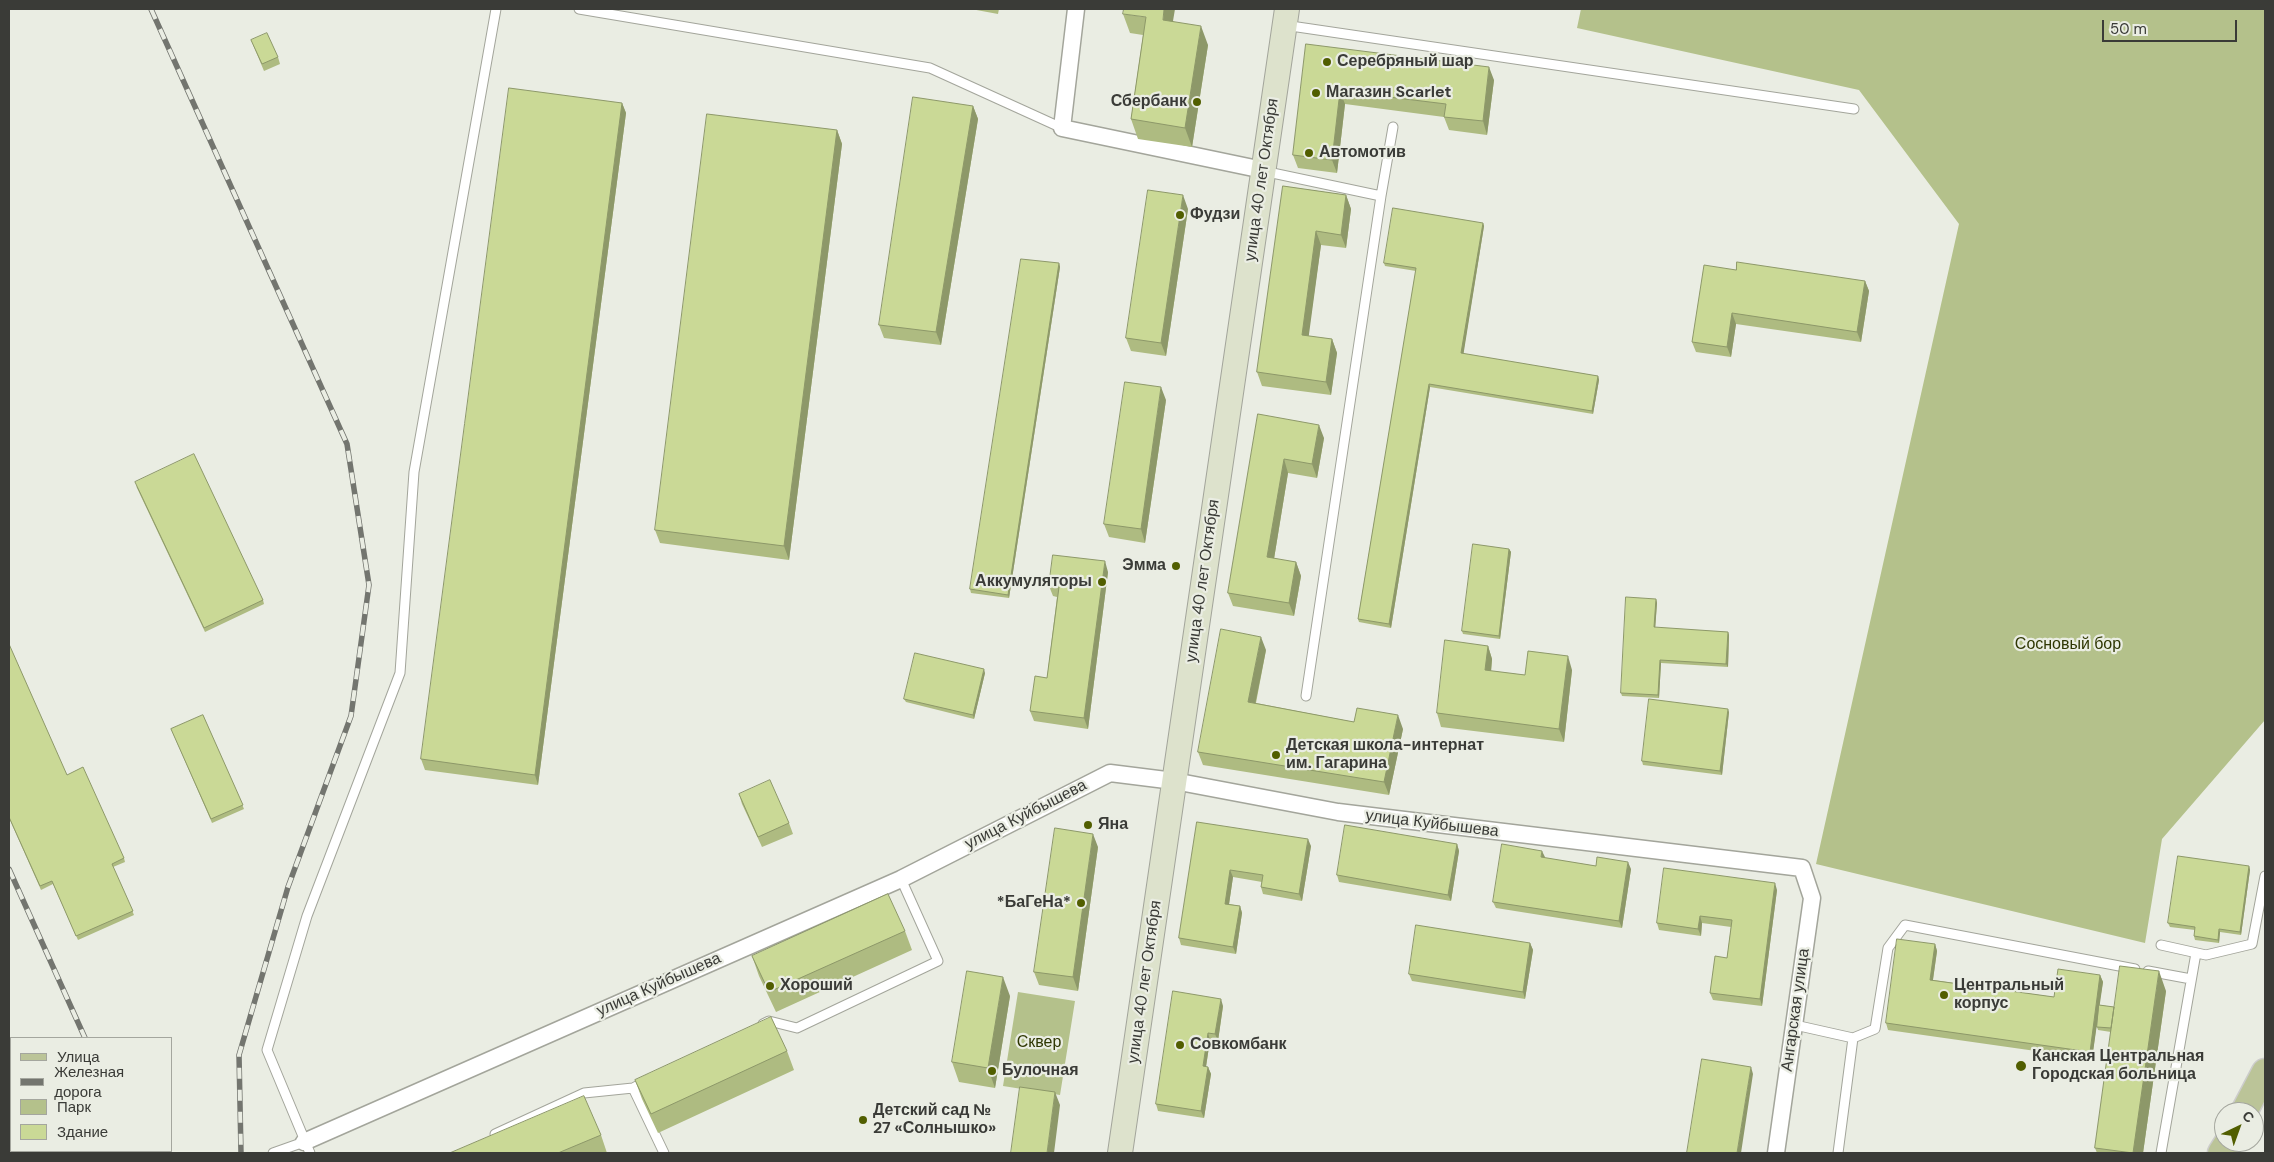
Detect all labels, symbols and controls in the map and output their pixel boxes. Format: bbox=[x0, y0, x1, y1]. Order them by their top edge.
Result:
scale bar bbox=[2104, 10, 2239, 42]
text: 50 m bbox=[2110, 19, 2147, 39]
place label: Серебряный шар bbox=[1337, 52, 1474, 72]
marker: Серебряный шар bbox=[1321, 56, 1333, 68]
place label: Магазин Scarlet bbox=[1326, 83, 1451, 103]
marker: Магазин Scarlet bbox=[1310, 87, 1322, 99]
place label: Сбербанк bbox=[1111, 92, 1187, 112]
marker: Сбербанк bbox=[1191, 96, 1203, 108]
street label: улица 40 лет Октября bbox=[1241, 97, 1283, 263]
place label: Автомотив bbox=[1319, 143, 1406, 163]
marker: Автомотив bbox=[1303, 147, 1315, 159]
place label: Фудзи bbox=[1190, 205, 1240, 225]
marker: Фудзи bbox=[1174, 209, 1186, 221]
street label: улица 40 лет Октября bbox=[1182, 498, 1224, 664]
place label: Эмма bbox=[1122, 556, 1166, 576]
marker: Эмма bbox=[1170, 560, 1182, 572]
place label: Аккумуляторы bbox=[975, 572, 1092, 592]
marker: Аккумуляторы bbox=[1096, 576, 1108, 588]
park label: Сосновый бор bbox=[2015, 635, 2121, 655]
place label: Детская школа-интернат им. Гагарина bbox=[1286, 736, 1484, 774]
marker: Детская школа-интернат им. Гагарина bbox=[1270, 749, 1282, 761]
street label: улица Куйбышева bbox=[962, 776, 1090, 854]
street label: улица Куйбышева bbox=[1364, 806, 1500, 842]
place label: Яна bbox=[1098, 815, 1128, 835]
marker: Яна bbox=[1082, 819, 1094, 831]
place label: *БаГеНа* bbox=[997, 893, 1071, 913]
marker: *БаГеНа* bbox=[1075, 897, 1087, 909]
street label: улица 40 лет Октября bbox=[1124, 899, 1166, 1065]
street label: Ангарская улица bbox=[1778, 947, 1814, 1073]
street label: улица Куйбышева bbox=[594, 949, 724, 1021]
place label: Хороший bbox=[780, 976, 853, 996]
place label: Центральный корпус bbox=[1954, 976, 2064, 1014]
marker: Хороший bbox=[764, 980, 776, 992]
marker: Центральный корпус bbox=[1938, 989, 1950, 1001]
park label: Сквер bbox=[1017, 1033, 1061, 1053]
place label: Совкомбанк bbox=[1190, 1035, 1287, 1055]
legend bbox=[10, 1037, 172, 1152]
marker: Совкомбанк bbox=[1174, 1039, 1186, 1051]
text: Улица bbox=[57, 1047, 100, 1067]
place label: Канская Центральная Городская больница bbox=[2032, 1047, 2204, 1085]
marker: Канская Центральная Городская больница bbox=[2014, 1059, 2028, 1073]
place label: Булочная bbox=[1002, 1061, 1078, 1081]
text: Железная дорога bbox=[54, 1062, 124, 1102]
marker: Булочная bbox=[986, 1065, 998, 1077]
text: Парк bbox=[57, 1097, 91, 1117]
place label: Детский сад № 27 «Солнышко» bbox=[873, 1101, 996, 1139]
north arrow bbox=[2214, 1102, 2264, 1152]
text: С bbox=[2239, 1107, 2258, 1127]
marker: Детский сад № 27 «Солнышко» bbox=[857, 1114, 869, 1126]
text: Здание bbox=[57, 1122, 108, 1142]

